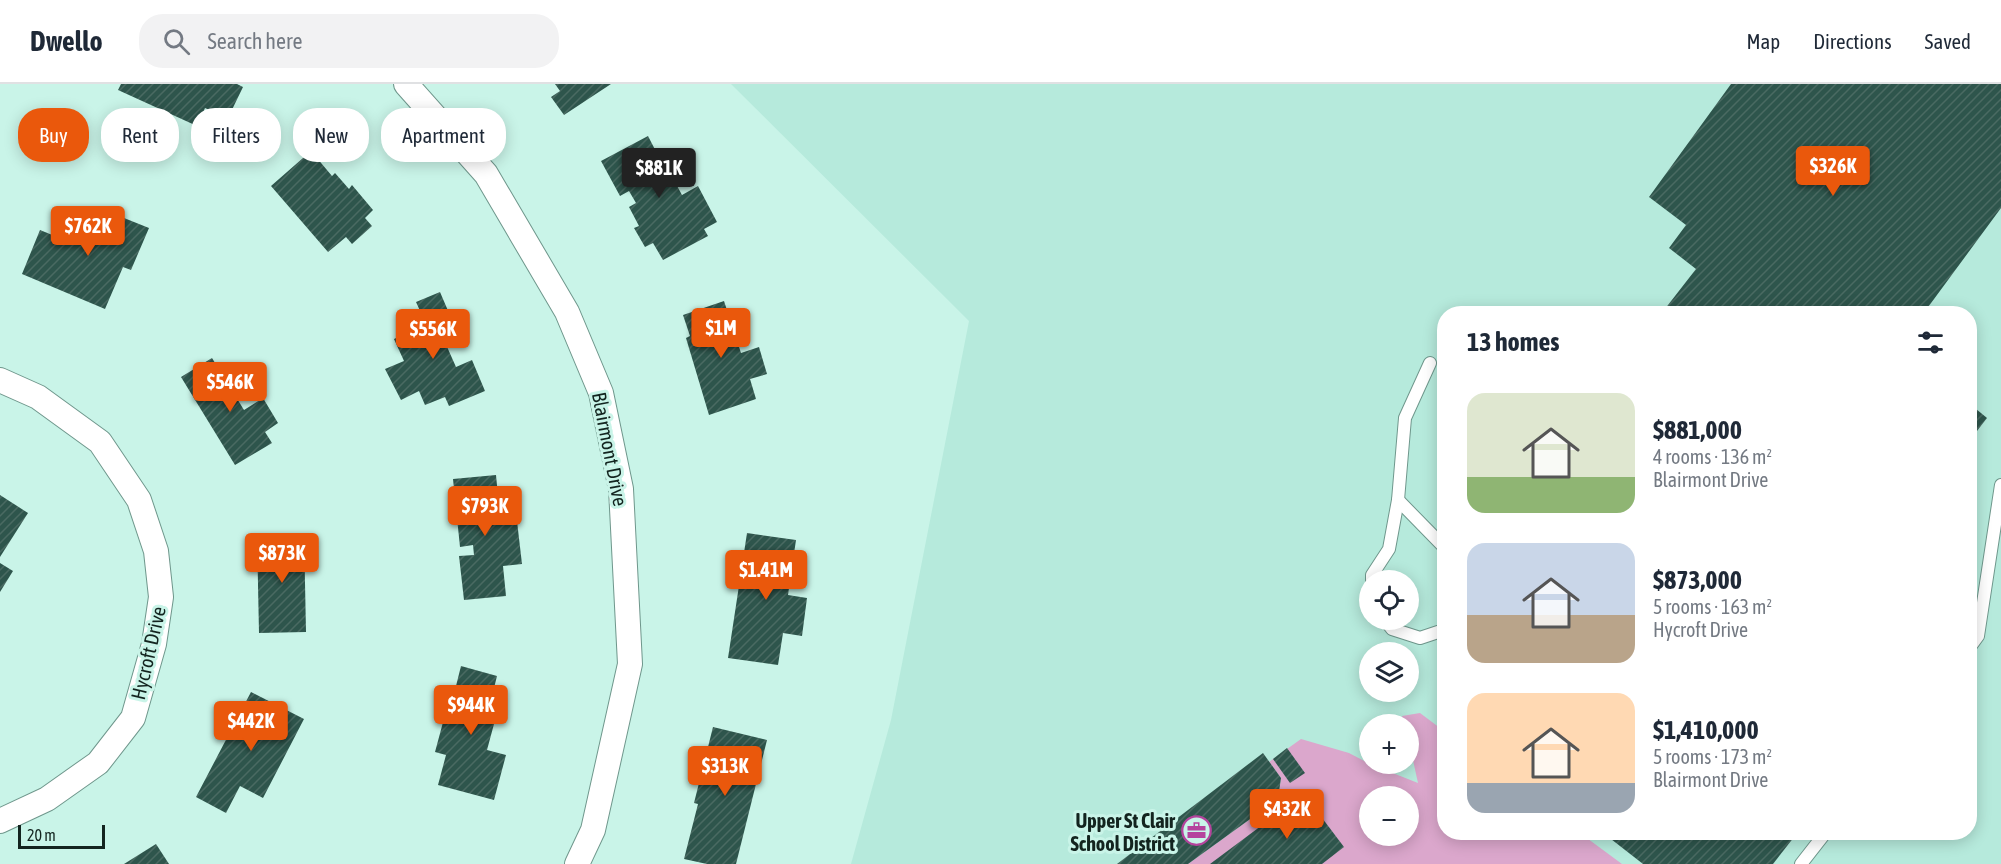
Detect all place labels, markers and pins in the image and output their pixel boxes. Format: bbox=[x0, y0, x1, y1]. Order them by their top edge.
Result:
pin: $326K bbox=[1791, 146, 1875, 197]
pin: $881K bbox=[617, 148, 701, 199]
pin: $762K bbox=[46, 206, 130, 257]
pin: $1M bbox=[692, 308, 750, 359]
pin: $556K bbox=[391, 309, 475, 360]
pin: $546K bbox=[188, 362, 272, 413]
pin: $793K bbox=[443, 486, 527, 537]
pin: $873K bbox=[240, 533, 324, 584]
pin: $1.41M bbox=[717, 550, 815, 601]
pin: $944K bbox=[429, 685, 513, 736]
pin: $442K bbox=[209, 701, 293, 752]
pin: $313K bbox=[683, 746, 767, 797]
pin: $432K bbox=[1245, 789, 1329, 840]
place label: Upper St Clair School District bbox=[1070, 809, 1176, 855]
office icon: Upper St Clair School District bbox=[1180, 815, 1212, 847]

